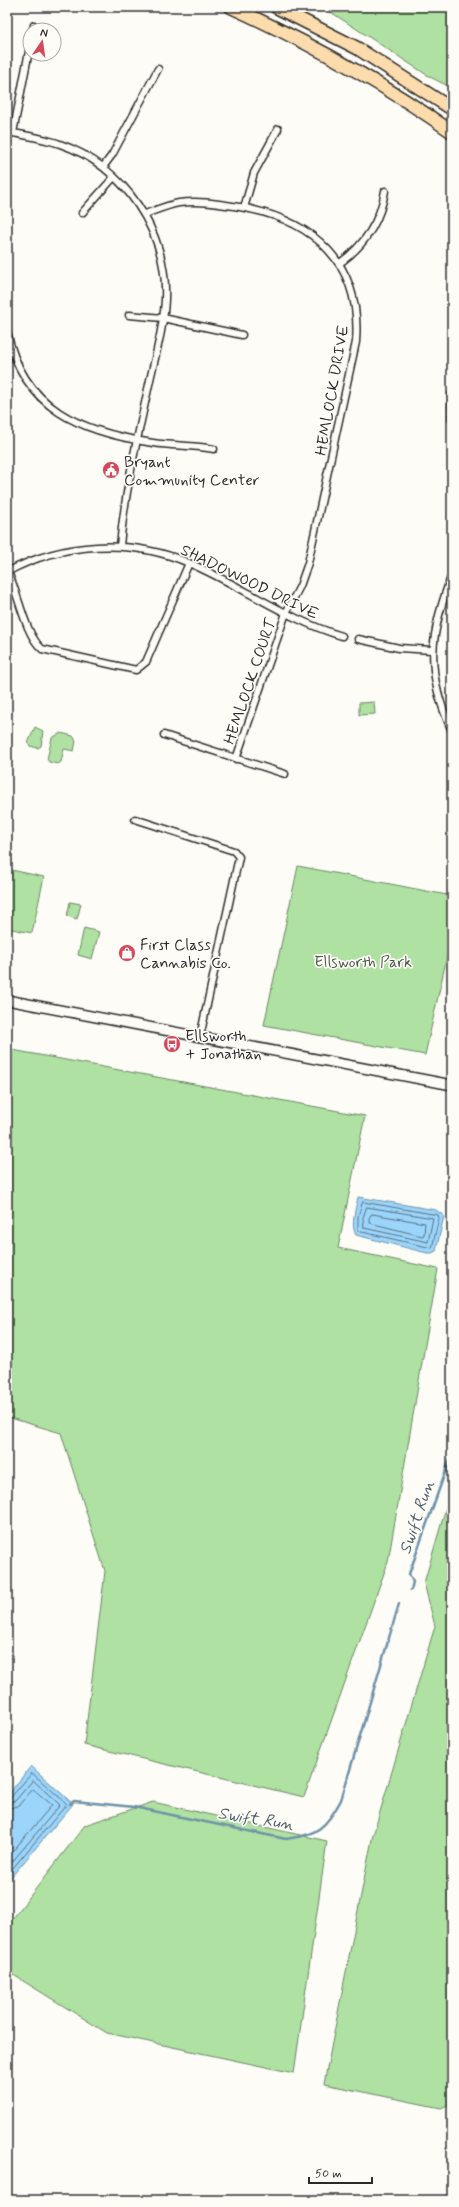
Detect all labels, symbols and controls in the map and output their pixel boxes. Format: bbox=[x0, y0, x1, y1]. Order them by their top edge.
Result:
north arrow bbox=[22, 22, 62, 62]
text: N bbox=[39, 26, 49, 41]
street label: HEMLOCK DRIVE bbox=[311, 323, 354, 457]
place label: Bryant Community Center bbox=[124, 452, 260, 491]
public building icon: Bryant Community Center bbox=[101, 460, 121, 480]
street label: SHADOWOOD DRIVE bbox=[177, 540, 322, 625]
street label: HEMLOCK COURT bbox=[219, 615, 282, 747]
place label: First Class Cannabis Co. bbox=[140, 935, 231, 974]
shop icon: First Class Cannabis Co. bbox=[117, 943, 137, 963]
park label: Ellsworth Park bbox=[314, 952, 412, 973]
place label: Ellsworth + Jonathan bbox=[185, 1026, 262, 1065]
bus stop icon: Ellsworth + Jonathan bbox=[162, 1034, 182, 1054]
water label: Swift Run bbox=[394, 1477, 440, 1557]
water label: Swift Run bbox=[216, 1802, 296, 1836]
scale bar bbox=[309, 2159, 372, 2185]
text: 50 m bbox=[315, 2166, 342, 2182]

